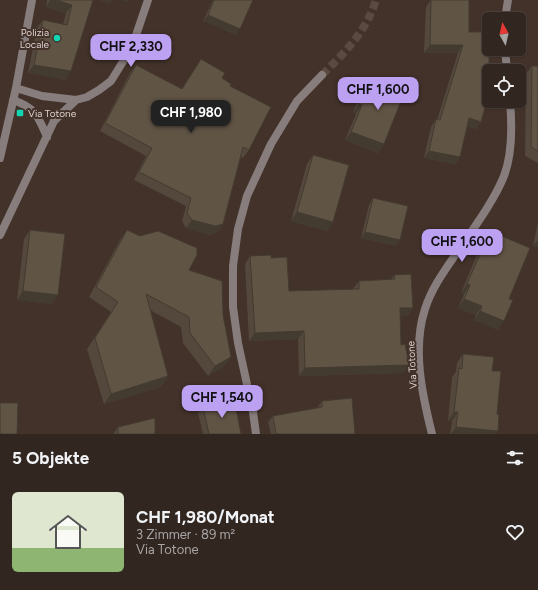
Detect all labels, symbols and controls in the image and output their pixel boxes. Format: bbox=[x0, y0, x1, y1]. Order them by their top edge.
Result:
north arrow bbox=[482, 12, 526, 56]
map controls bbox=[482, 12, 526, 108]
place label: Polizia Locale bbox=[20, 26, 50, 51]
marker: Polizia Locale bbox=[52, 33, 62, 43]
pin: CHF 2,330 bbox=[85, 34, 177, 68]
text: CHF 2,330 bbox=[99, 39, 163, 54]
button: locate bbox=[482, 64, 526, 108]
pin: CHF 1,600 bbox=[332, 77, 424, 111]
text: CHF 1,600 bbox=[347, 82, 409, 97]
pin: CHF 1,980 bbox=[145, 100, 237, 134]
text: CHF 1,980 bbox=[160, 105, 222, 120]
place label: Via Totone bbox=[28, 107, 77, 120]
marker: Via Totone bbox=[15, 108, 25, 118]
pin: CHF 1,600 bbox=[416, 229, 508, 263]
text: CHF 1,600 bbox=[431, 234, 493, 249]
street label: Via Totone bbox=[404, 340, 420, 389]
pin: CHF 1,540 bbox=[176, 385, 268, 419]
text: CHF 1,540 bbox=[191, 390, 253, 405]
icon: filters bbox=[504, 447, 526, 469]
text: 5 Objekte bbox=[12, 448, 89, 468]
text: CHF 1,980/Monat bbox=[136, 507, 275, 527]
icon: home bbox=[44, 508, 92, 556]
icon: heart bbox=[504, 521, 526, 543]
text: 3 Zimmer · 89 m² bbox=[136, 527, 235, 542]
text: Via Totone bbox=[136, 542, 199, 557]

